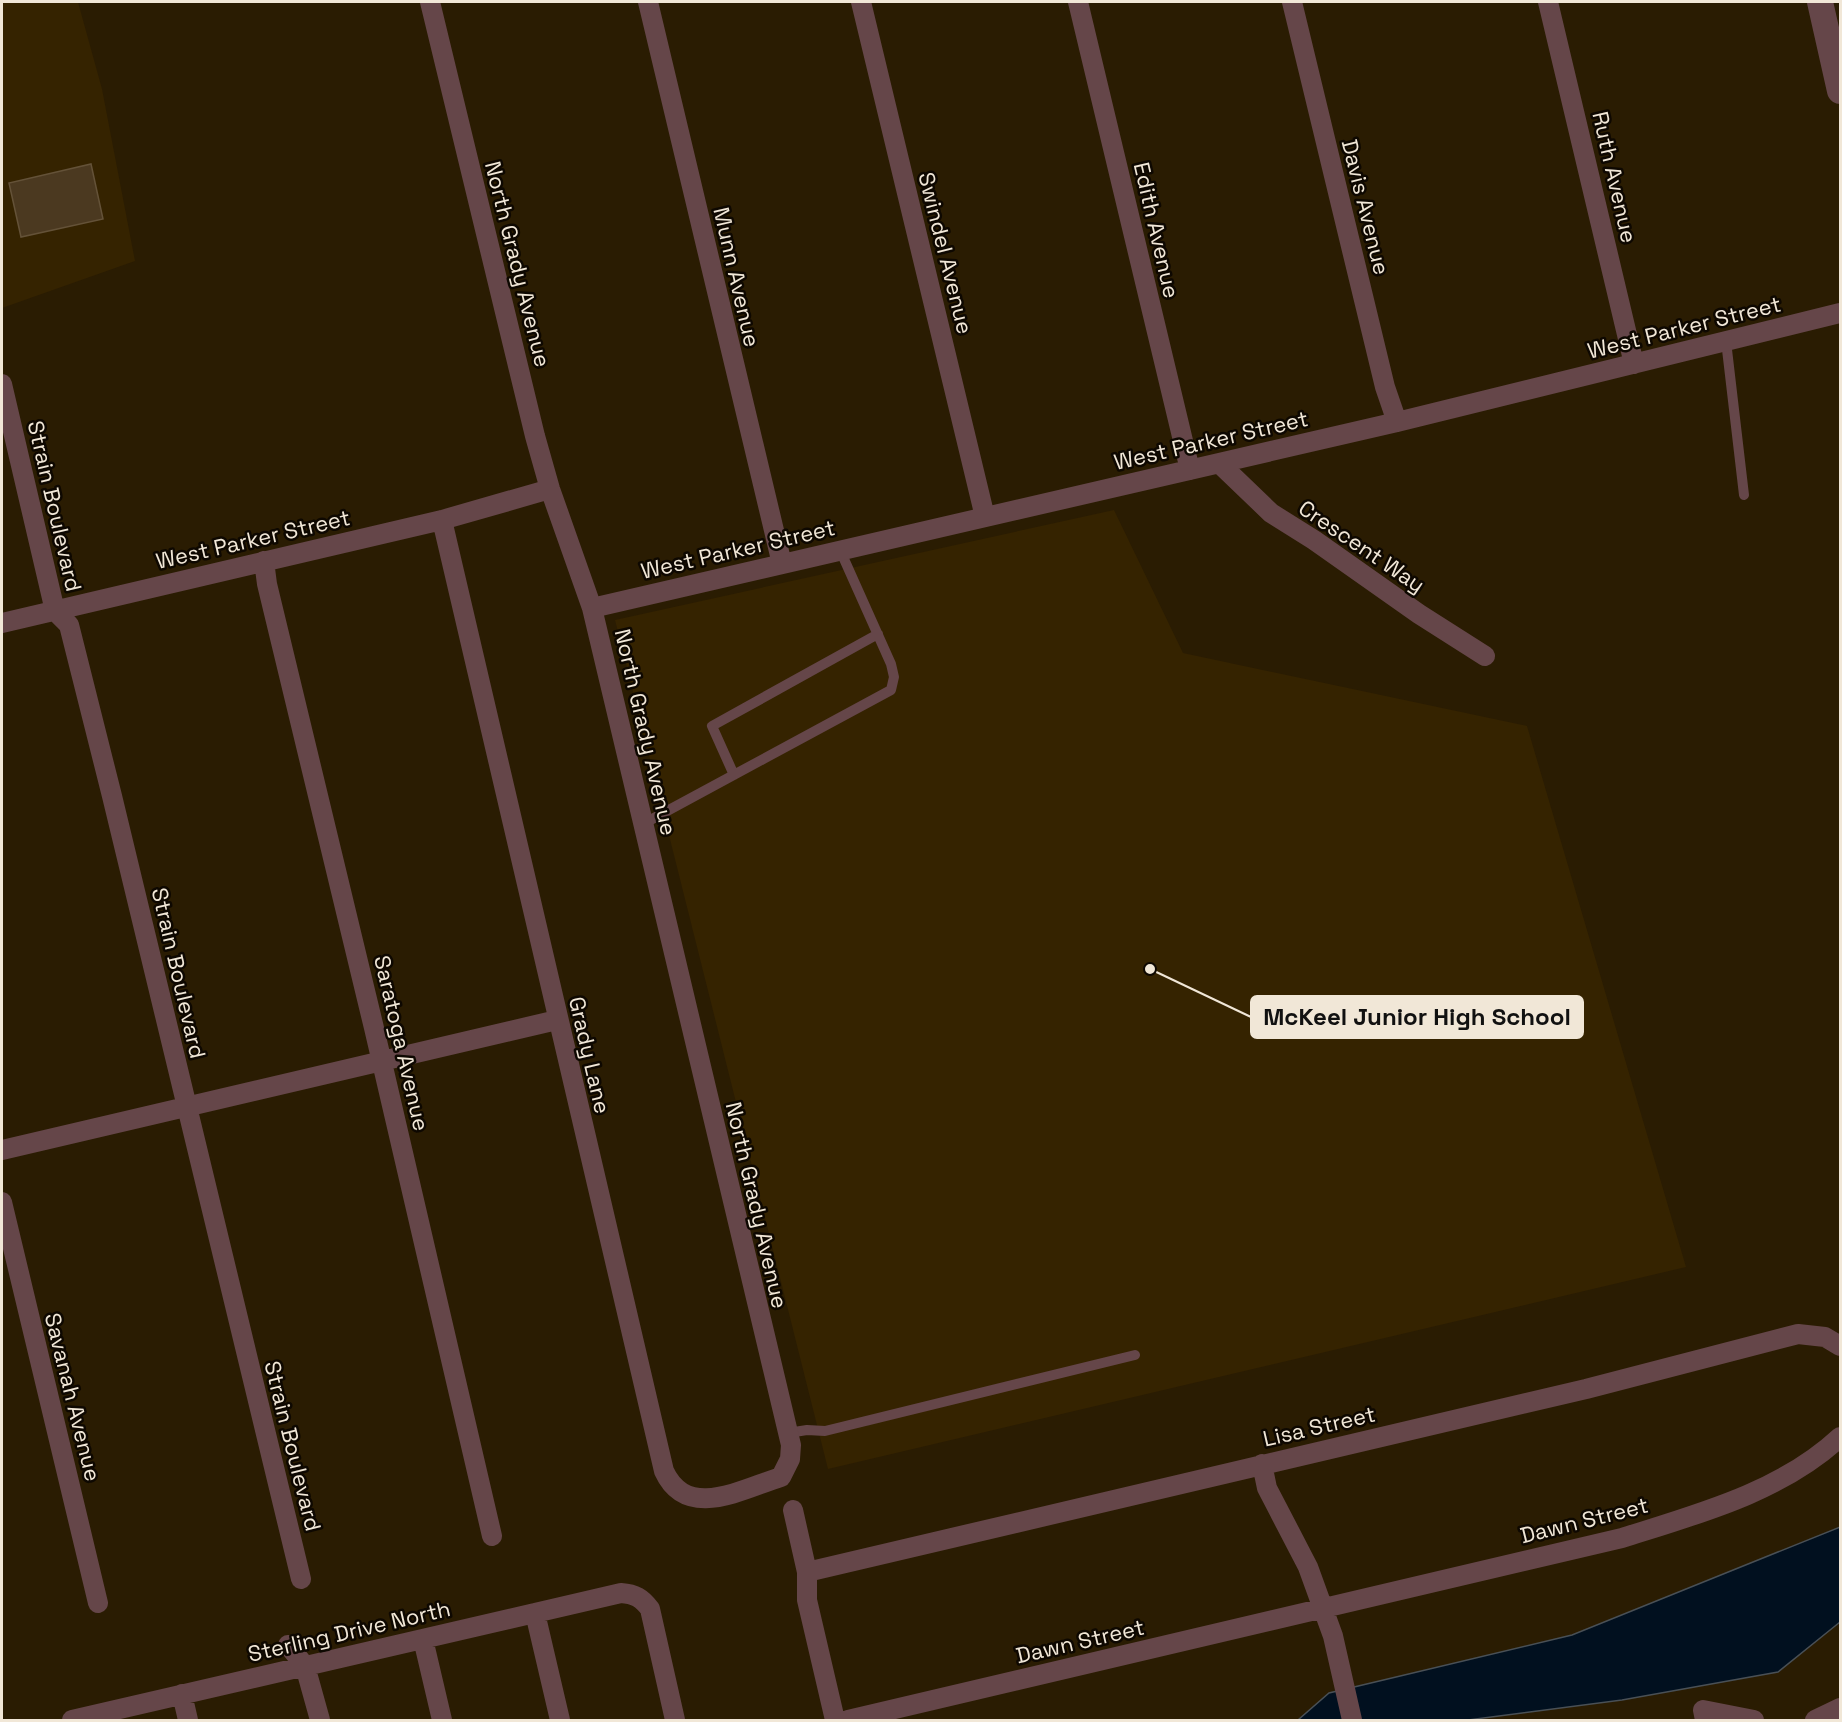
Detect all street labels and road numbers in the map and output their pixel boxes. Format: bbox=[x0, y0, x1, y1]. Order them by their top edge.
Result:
street label: Ruth Avenue bbox=[1586, 109, 1644, 245]
street label: Davis Avenue bbox=[1336, 136, 1396, 278]
street label: North Grady Avenue bbox=[479, 158, 557, 370]
street label: Edith Avenue bbox=[1128, 159, 1186, 301]
street label: Swindel Avenue bbox=[912, 169, 980, 337]
street label: Munn Avenue bbox=[707, 204, 767, 350]
street label: West Parker Street bbox=[1584, 289, 1784, 365]
street label: West Parker Street bbox=[1111, 404, 1311, 476]
street label: Strain Boulevard bbox=[22, 418, 88, 594]
street label: Crescent Way bbox=[1293, 493, 1431, 599]
street label: West Parker Street bbox=[153, 503, 353, 575]
street label: West Parker Street bbox=[638, 513, 838, 585]
street label: North Grady Avenue bbox=[609, 626, 683, 838]
street label: Strain Boulevard bbox=[146, 885, 212, 1061]
street label: Saratoga Avenue bbox=[368, 953, 436, 1133]
street label: Grady Lane bbox=[563, 994, 617, 1116]
street label: North Grady Avenue bbox=[720, 1099, 794, 1311]
street label: Savanah Avenue bbox=[39, 1310, 107, 1484]
street label: Strain Boulevard bbox=[258, 1358, 328, 1534]
street label: Lisa Street bbox=[1260, 1399, 1378, 1453]
street label: Dawn Street bbox=[1517, 1491, 1651, 1549]
street label: Sterling Drive North bbox=[245, 1594, 453, 1668]
street label: Dawn Street bbox=[1013, 1613, 1147, 1669]

